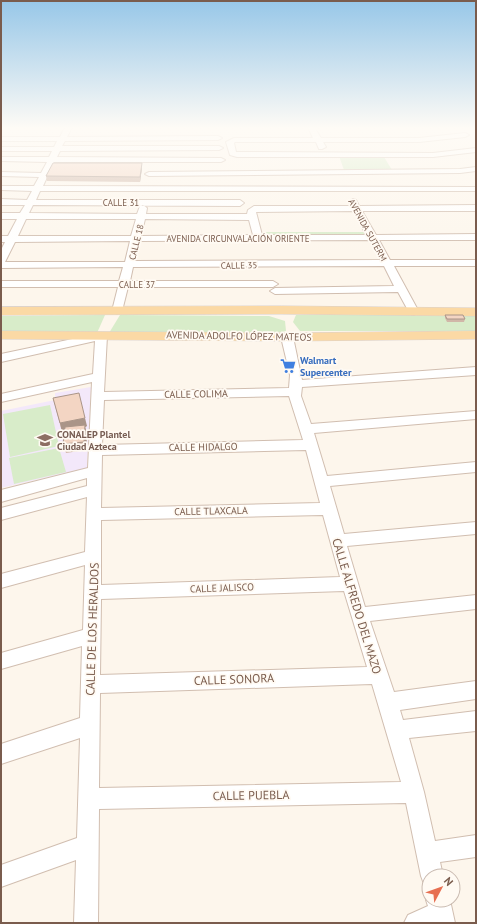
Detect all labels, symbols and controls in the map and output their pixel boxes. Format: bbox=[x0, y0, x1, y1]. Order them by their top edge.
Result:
street label: CALLE 31 bbox=[103, 197, 139, 208]
street label: AVENIDA SUTERM bbox=[346, 197, 390, 263]
street label: CALLE 18 bbox=[126, 223, 146, 261]
street label: AVENIDA CIRCUNVALACIÓN ORIENTE bbox=[166, 233, 310, 244]
street label: CALLE 35 bbox=[221, 259, 257, 271]
street label: CALLE 37 bbox=[119, 279, 155, 290]
street label: AVENIDA ADOLFO LÓPEZ MATEOS bbox=[166, 328, 312, 344]
place label: Walmart Supercenter bbox=[300, 354, 352, 379]
supermarket icon: Walmart Supercenter bbox=[279, 357, 297, 375]
street label: CALLE COLIMA bbox=[164, 387, 228, 401]
place label: CONALEP Plantel Ciudad Azteca bbox=[57, 428, 130, 453]
school or university icon: CONALEP Plantel Ciudad Azteca bbox=[36, 431, 54, 449]
street label: CALLE HIDALGO bbox=[168, 440, 238, 454]
street label: CALLE TLAXCALA bbox=[174, 504, 248, 518]
street label: CALLE ALFREDO DEL MAZO bbox=[329, 536, 385, 676]
street label: CALLE DE LOS HERALDOS bbox=[82, 562, 102, 696]
street label: CALLE JALISCO bbox=[190, 580, 254, 596]
street label: CALLE SONORA bbox=[194, 670, 274, 688]
street label: CALLE PUEBLA bbox=[212, 787, 290, 803]
north arrow bbox=[421, 868, 461, 908]
text: N bbox=[441, 874, 456, 889]

